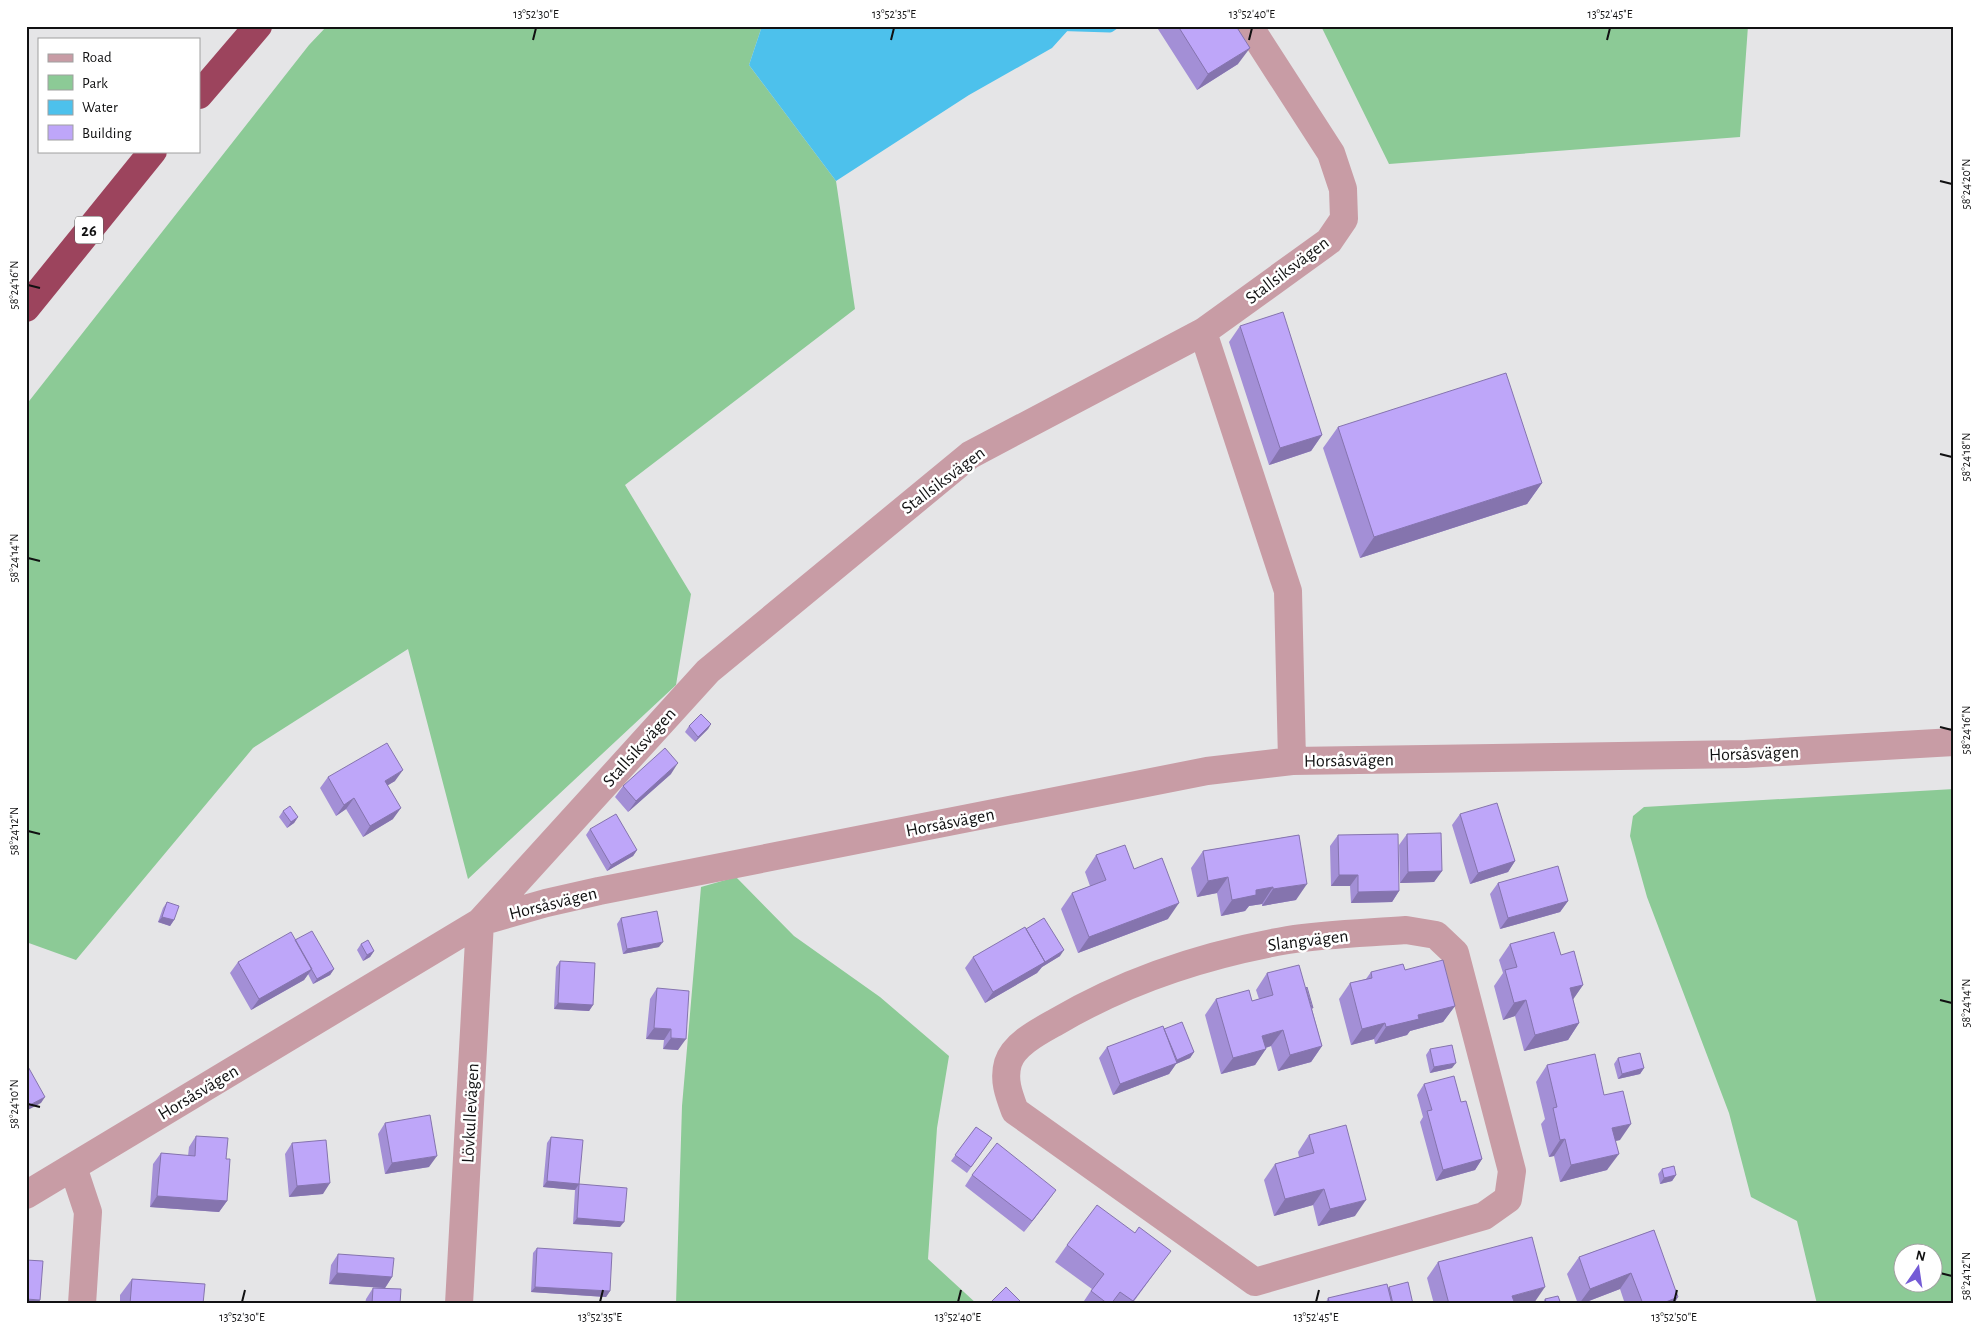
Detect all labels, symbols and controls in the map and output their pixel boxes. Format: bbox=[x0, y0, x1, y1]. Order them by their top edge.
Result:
text: 13°52'30"E bbox=[513, 8, 559, 20]
text: 13°52'35"E bbox=[872, 8, 916, 20]
text: 13°52'40"E bbox=[1229, 8, 1275, 20]
text: 13°52'45"E bbox=[1588, 8, 1633, 20]
legend bbox=[38, 38, 200, 152]
text: Road bbox=[82, 50, 112, 65]
text: Park bbox=[82, 76, 108, 91]
text: Water bbox=[82, 100, 118, 115]
text: Building bbox=[82, 126, 132, 141]
text: 58°24'20"N bbox=[1960, 159, 1972, 209]
road number: 26 bbox=[75, 216, 103, 244]
street label: Stallsiksvägen bbox=[1243, 234, 1333, 308]
text: 58°24'16"N bbox=[8, 261, 20, 309]
text: 58°24'18"N bbox=[1960, 433, 1972, 481]
street label: Stallsiksvägen bbox=[899, 444, 989, 518]
text: 58°24'14"N bbox=[8, 534, 20, 582]
street label: Stallsiksvägen bbox=[600, 705, 680, 791]
text: 58°24'16"N bbox=[1960, 706, 1972, 754]
street label: Horsåsvägen bbox=[1709, 743, 1799, 765]
street label: Horsåsvägen bbox=[1304, 751, 1394, 771]
street label: Horsåsvägen bbox=[904, 806, 996, 840]
text: 58°24'12"N bbox=[8, 807, 20, 855]
street label: Horsåsvägen bbox=[507, 884, 599, 924]
street label: Slangvägen bbox=[1267, 927, 1349, 955]
text: 58°24'14"N bbox=[1960, 979, 1972, 1027]
street label: Horsåsvägen bbox=[155, 1062, 242, 1124]
street label: Lövkullevägen bbox=[459, 1063, 483, 1163]
text: 58°24'10"N bbox=[8, 1079, 20, 1129]
north arrow bbox=[1892, 1242, 1942, 1292]
text: N bbox=[1914, 1248, 1927, 1264]
text: 58°24'12"N bbox=[1960, 1252, 1972, 1300]
text: 13°52'30"E bbox=[219, 1311, 265, 1323]
text: 13°52'35"E bbox=[578, 1311, 622, 1323]
text: 13°52'40"E bbox=[935, 1311, 981, 1323]
text: 13°52'45"E bbox=[1294, 1311, 1339, 1323]
text: 13°52'50"E bbox=[1651, 1311, 1697, 1323]

